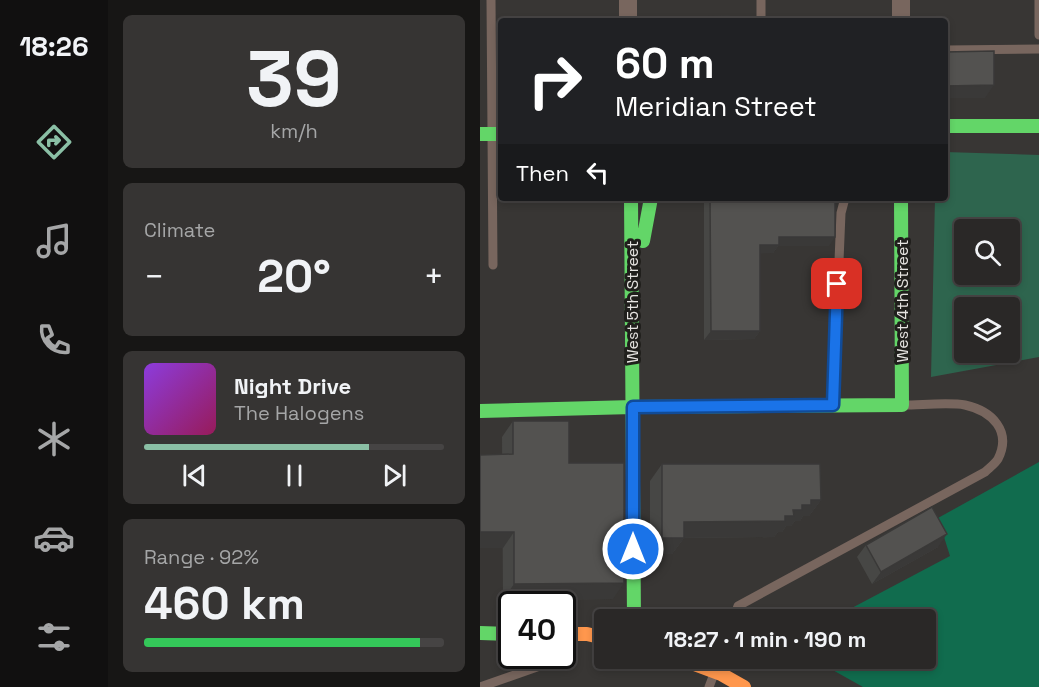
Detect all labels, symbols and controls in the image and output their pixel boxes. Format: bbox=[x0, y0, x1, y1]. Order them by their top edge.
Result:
text: 18:26 bbox=[19, 29, 89, 64]
text: 39 bbox=[246, 29, 342, 129]
text: 60 m bbox=[615, 37, 715, 90]
icon: right bbox=[516, 42, 594, 120]
text: Meridian Street bbox=[615, 89, 817, 124]
text: km/h bbox=[270, 118, 318, 144]
icon: directions bbox=[33, 121, 75, 163]
icon: left bbox=[581, 156, 614, 189]
text: Then bbox=[516, 159, 569, 187]
text: Climate bbox=[144, 217, 215, 243]
map controls bbox=[954, 219, 1020, 363]
button: search bbox=[954, 219, 1020, 285]
icon: music bbox=[33, 220, 75, 262]
street label: West 4th Street bbox=[892, 239, 913, 363]
street label: West 5th Street bbox=[622, 241, 643, 363]
text: 20° bbox=[257, 248, 331, 305]
text: − bbox=[144, 256, 164, 298]
text: + bbox=[424, 256, 444, 298]
pin bbox=[811, 258, 862, 309]
icon: arrive bbox=[820, 267, 853, 300]
button: layers bbox=[954, 297, 1020, 363]
icon: phone bbox=[33, 319, 75, 361]
text: Night Drive bbox=[234, 372, 351, 400]
text: The Halogens bbox=[234, 400, 364, 426]
icon: climate bbox=[33, 418, 75, 460]
icon: previous bbox=[178, 459, 211, 492]
icon: pause bbox=[278, 459, 311, 492]
icon: next bbox=[378, 459, 411, 492]
icon: car bbox=[33, 517, 75, 559]
position arrow bbox=[601, 517, 665, 581]
text: Range · 92% bbox=[144, 544, 259, 570]
text: 460 km bbox=[144, 575, 305, 632]
speed limit sign: 40 bbox=[498, 591, 576, 669]
icon: filters bbox=[33, 616, 75, 658]
text: 18:27 · 1 min · 190 m bbox=[664, 625, 866, 653]

